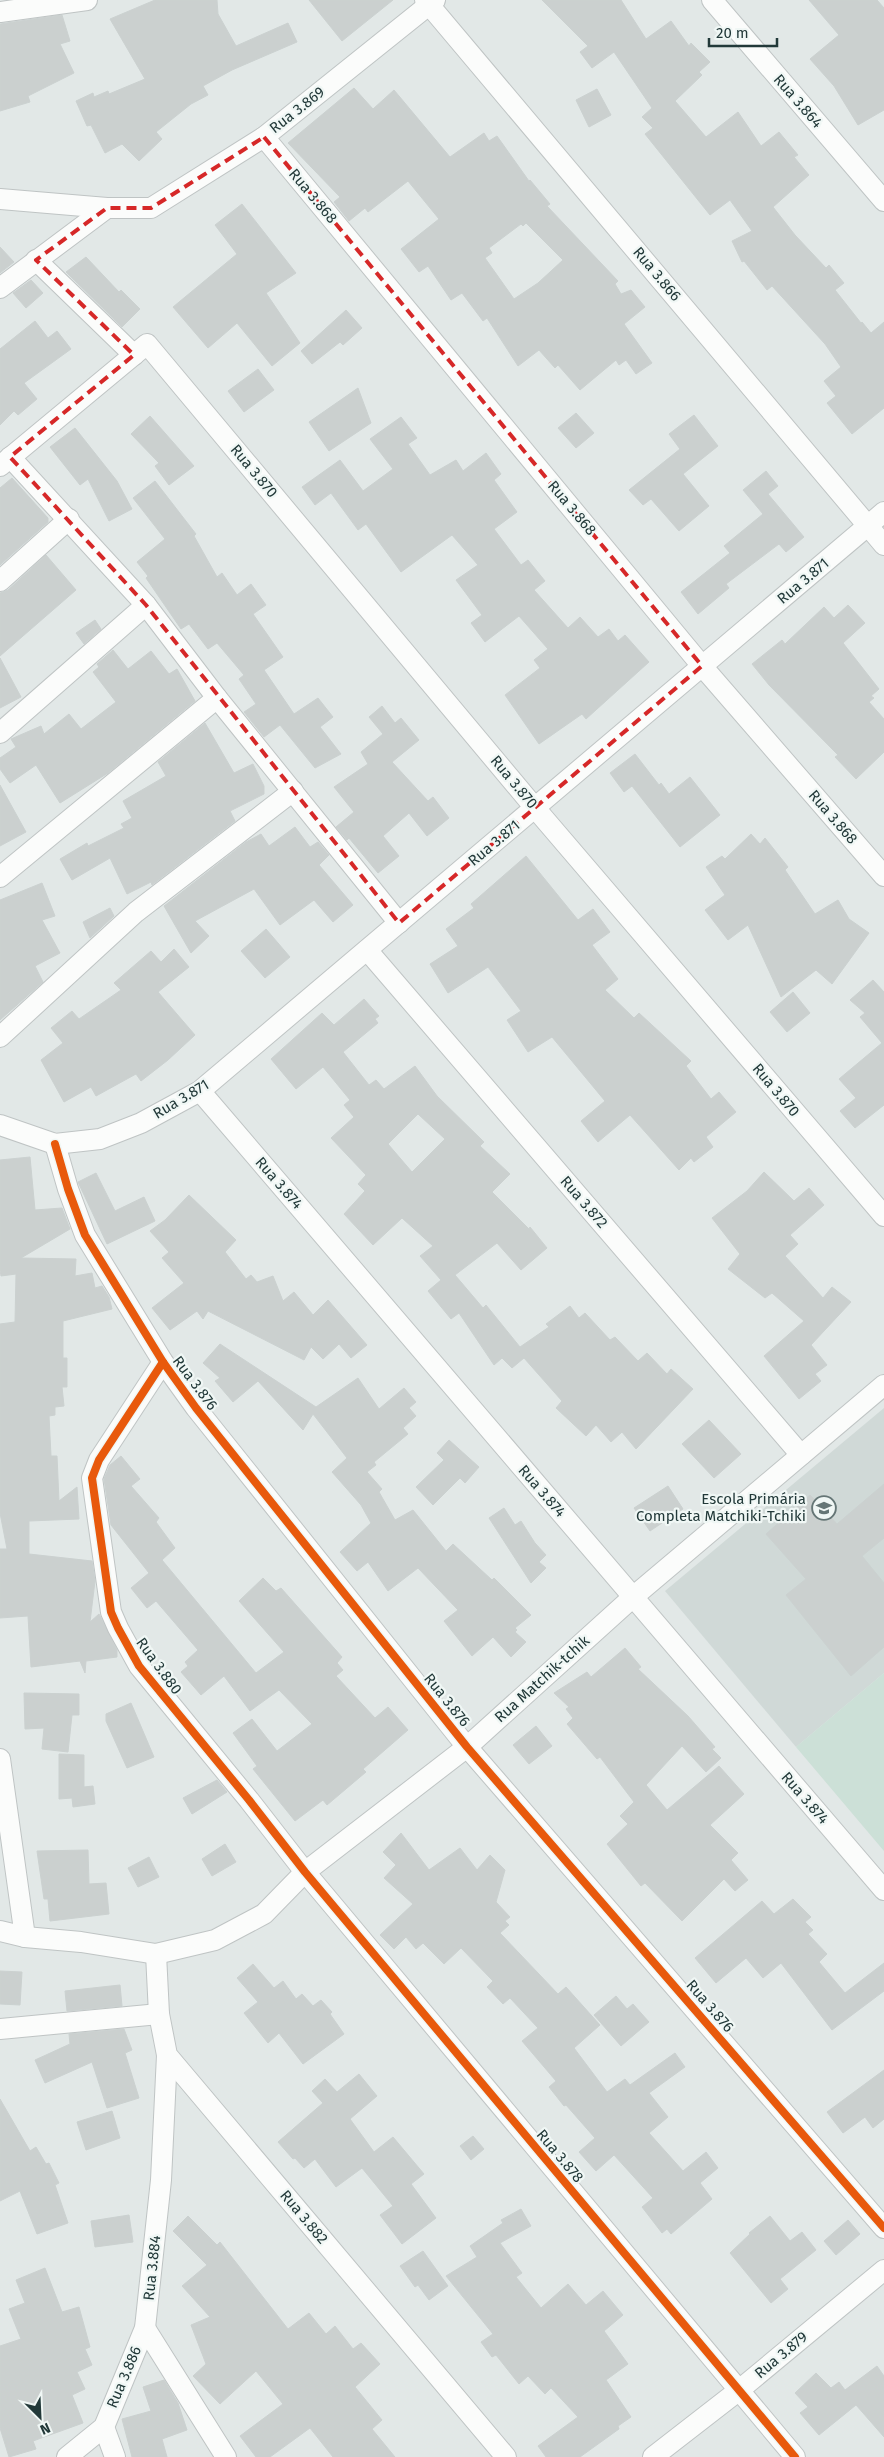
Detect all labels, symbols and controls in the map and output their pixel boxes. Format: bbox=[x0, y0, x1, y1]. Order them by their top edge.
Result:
scale bar bbox=[709, 15, 776, 47]
text: 20 m bbox=[716, 24, 749, 42]
street label: Rua 3.864 bbox=[770, 70, 826, 132]
street label: Rua 3.869 bbox=[266, 83, 328, 137]
street label: Rua 3.868 bbox=[285, 165, 341, 227]
street label: Rua 3.866 bbox=[629, 243, 685, 305]
street label: Rua 3.870 bbox=[227, 441, 281, 501]
street label: Rua 3.868 bbox=[544, 477, 600, 539]
street label: Rua 3.871 bbox=[773, 554, 833, 608]
street label: Rua 3.870 bbox=[487, 752, 541, 812]
street label: Rua 3.868 bbox=[805, 786, 861, 848]
street label: Rua 3.871 bbox=[464, 816, 524, 870]
street label: Rua 3.870 bbox=[749, 1060, 803, 1120]
street label: Rua 3.871 bbox=[150, 1075, 212, 1123]
street label: Rua 3.874 bbox=[252, 1153, 307, 1213]
street label: Rua 3.872 bbox=[557, 1172, 611, 1232]
street label: Rua 3.876 bbox=[169, 1352, 221, 1414]
street label: Rua 3.874 bbox=[515, 1461, 570, 1521]
place label: Escola Primária Completa Matchiki-Tchiki bbox=[636, 1490, 806, 1525]
school or university icon: Escola Primária Completa Matchiki-Tchiki bbox=[811, 1495, 837, 1521]
street label: Rua Matchik-tchik bbox=[491, 1632, 593, 1726]
street label: Rua 3.880 bbox=[132, 1634, 186, 1698]
street label: Rua 3.876 bbox=[420, 1670, 474, 1730]
street label: Rua 3.874 bbox=[778, 1768, 833, 1828]
street label: Rua 3.876 bbox=[682, 1976, 738, 2036]
street label: Rua 3.878 bbox=[533, 2126, 587, 2186]
street label: Rua 3.882 bbox=[276, 2186, 332, 2248]
street label: Rua 3.884 bbox=[140, 2234, 164, 2302]
street label: Rua 3.879 bbox=[751, 2328, 811, 2382]
street label: Rua 3.886 bbox=[103, 2343, 145, 2411]
north arrow bbox=[15, 2392, 65, 2442]
text: N bbox=[37, 2419, 53, 2438]

